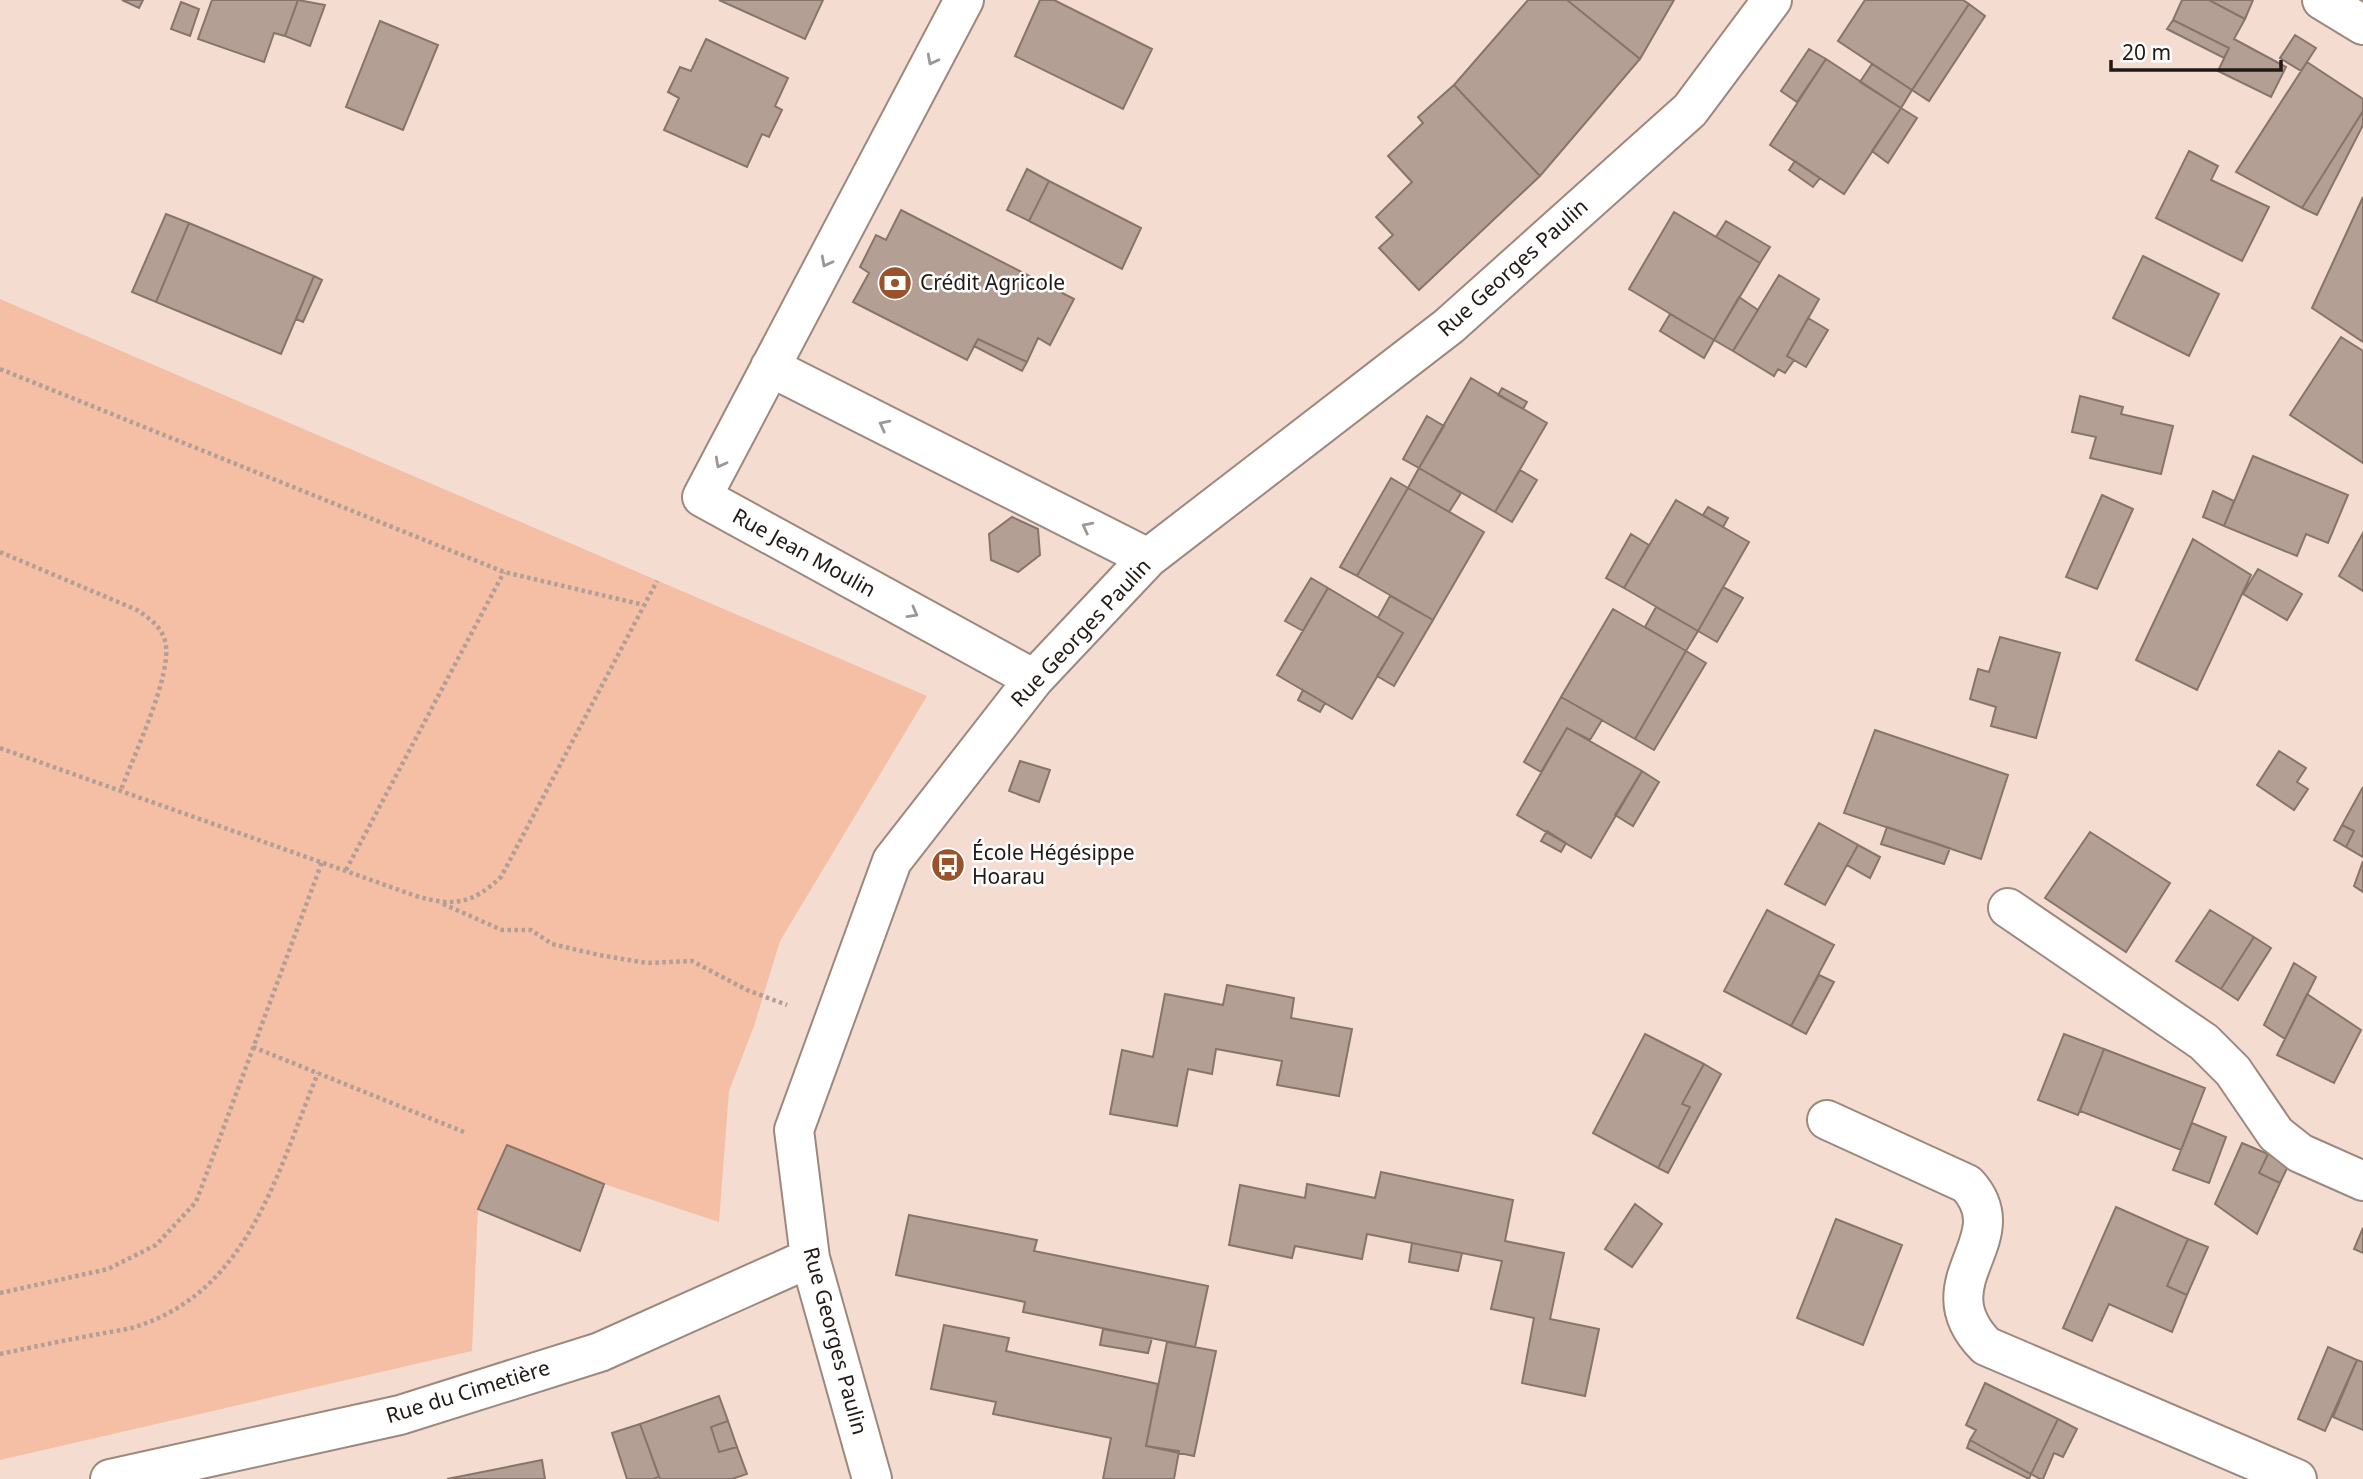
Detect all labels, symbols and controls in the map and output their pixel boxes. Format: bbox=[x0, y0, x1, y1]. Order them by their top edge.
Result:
scale bar bbox=[2111, 28, 2281, 72]
text: 20 m bbox=[2122, 38, 2171, 66]
one-way arrow bbox=[927, 53, 940, 66]
street label: Rue Georges Paulin bbox=[1431, 192, 1593, 342]
one-way arrow bbox=[821, 255, 834, 267]
bank icon: Crédit Agricole bbox=[876, 264, 914, 302]
place label: Crédit Agricole bbox=[920, 268, 1065, 296]
one-way arrow bbox=[879, 419, 892, 433]
one-way arrow bbox=[715, 456, 729, 468]
street label: Rue Jean Moulin bbox=[728, 501, 881, 603]
one-way arrow bbox=[1082, 522, 1095, 536]
street label: Rue Georges Paulin bbox=[1004, 552, 1156, 713]
one-way arrow bbox=[905, 605, 918, 618]
place label: École Hégésippe Hoarau bbox=[972, 838, 1135, 890]
bus stop icon: École Hégésippe Hoarau bbox=[929, 846, 967, 884]
street label: Rue Georges Paulin bbox=[797, 1244, 874, 1438]
street label: Rue du Cimetière bbox=[382, 1353, 553, 1429]

